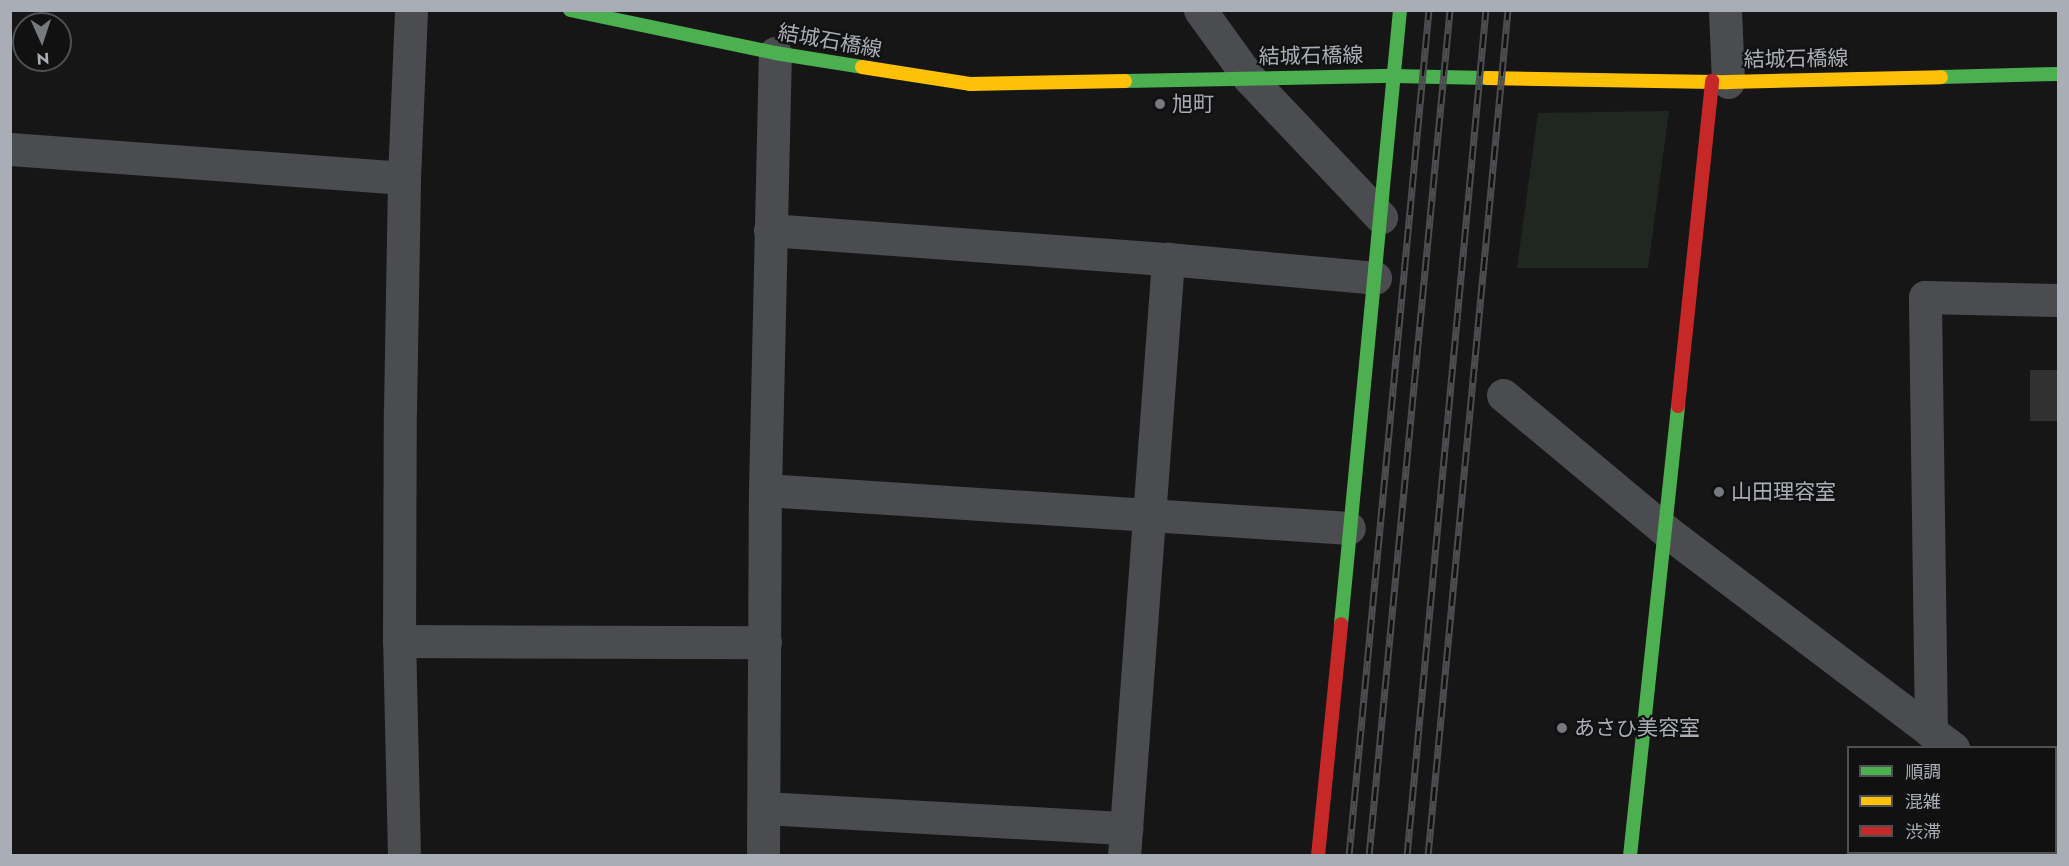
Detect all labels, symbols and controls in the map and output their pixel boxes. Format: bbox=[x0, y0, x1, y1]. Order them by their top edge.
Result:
north arrow bbox=[12, 12, 72, 72]
street label: 結城石橋線 bbox=[776, 19, 884, 63]
street label: 結城石橋線 bbox=[1258, 42, 1364, 70]
street label: 結城石橋線 bbox=[1743, 45, 1849, 73]
text: N bbox=[36, 47, 50, 70]
place label: 旭町 bbox=[1172, 91, 1214, 117]
marker: 旭町 bbox=[1153, 97, 1167, 111]
place label: 山田理容室 bbox=[1731, 479, 1836, 505]
marker: 山田理容室 bbox=[1712, 485, 1726, 499]
place label: あさひ美容室 bbox=[1574, 715, 1700, 741]
marker: あさひ美容室 bbox=[1555, 721, 1569, 735]
legend bbox=[1847, 746, 2057, 854]
text: 順調 bbox=[1905, 759, 1941, 785]
text: 混雑 bbox=[1905, 789, 1941, 815]
text: 渋滞 bbox=[1905, 819, 1941, 845]

